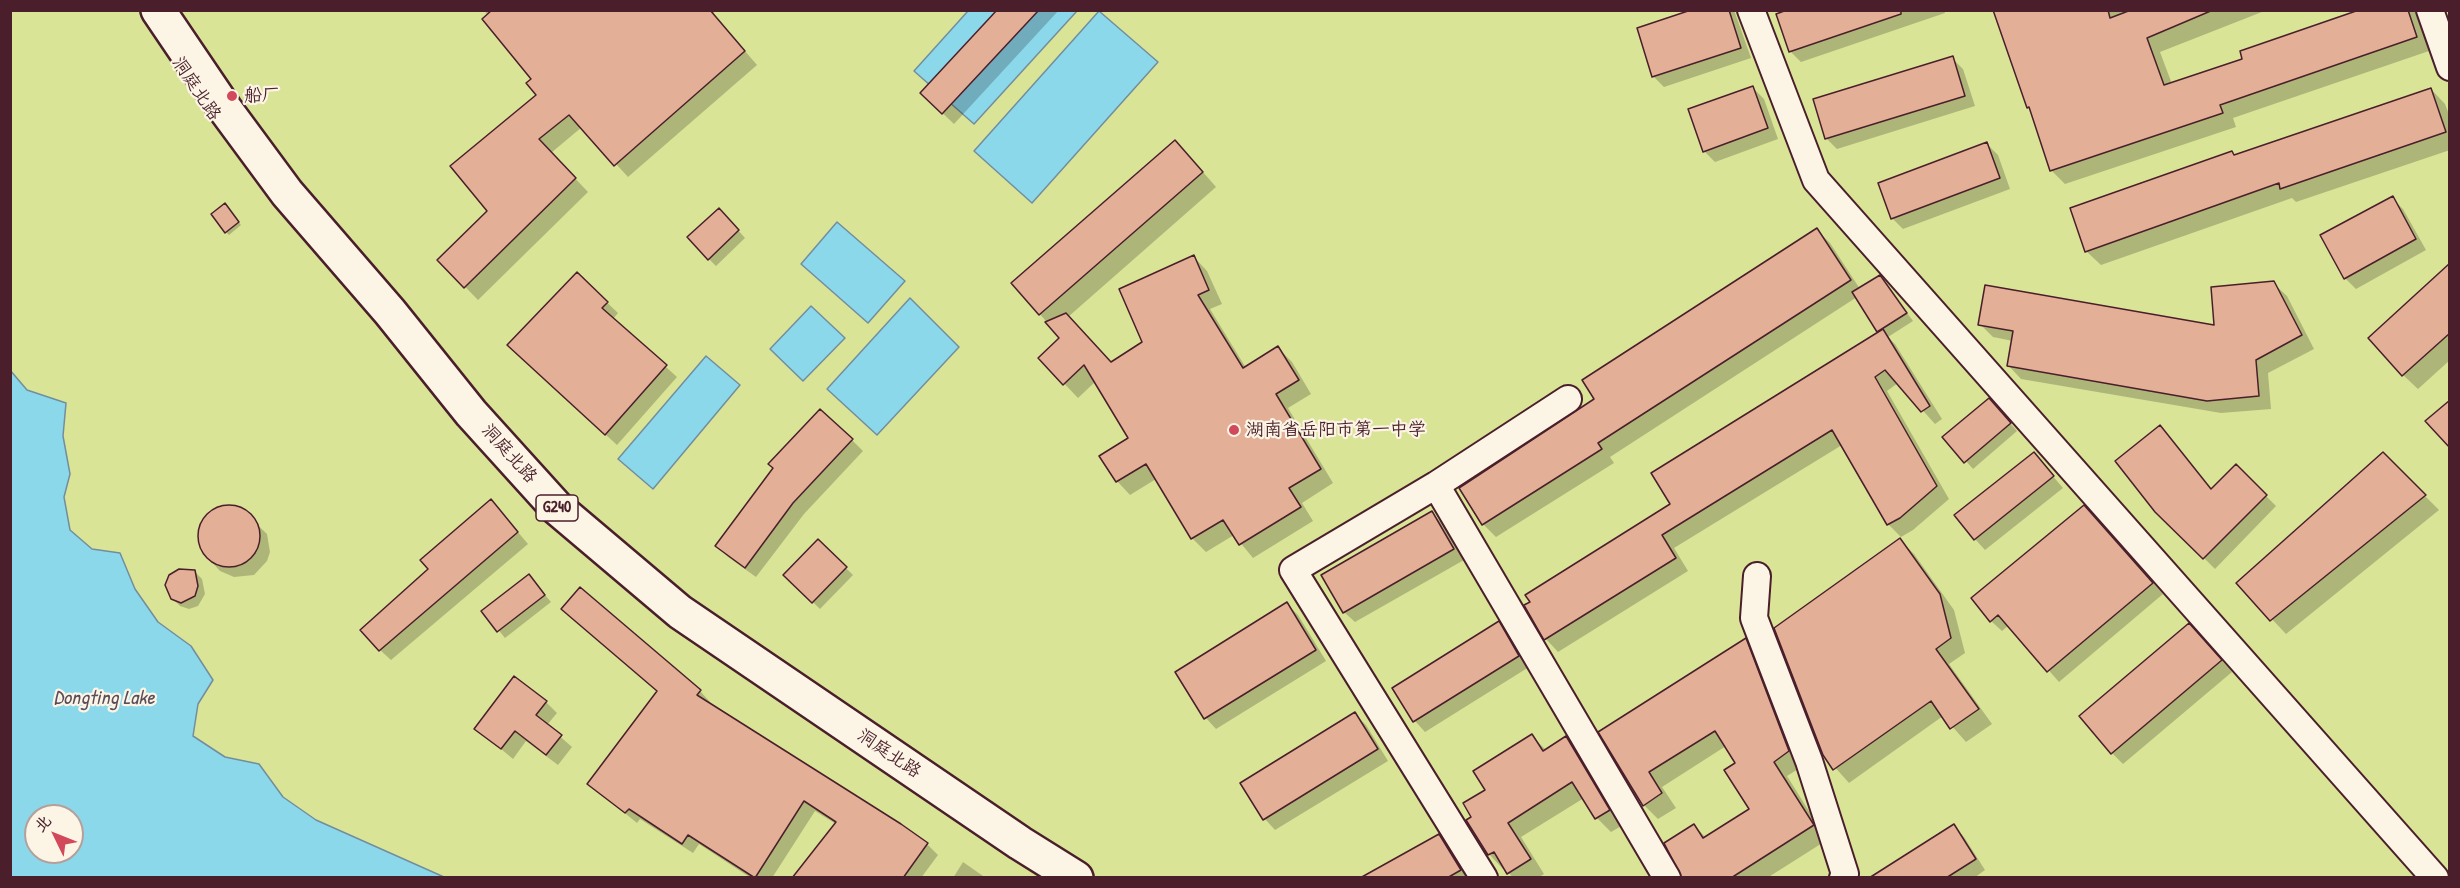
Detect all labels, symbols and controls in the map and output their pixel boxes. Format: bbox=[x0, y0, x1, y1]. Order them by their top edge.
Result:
street label: 洞庭北路 bbox=[167, 53, 225, 125]
place label: 船厂 bbox=[244, 85, 280, 107]
marker: 船厂 bbox=[225, 89, 239, 103]
place label: 湖南省岳阳市第一中学 bbox=[1246, 419, 1426, 441]
street label: 洞庭北路 bbox=[477, 420, 541, 488]
marker: 湖南省岳阳市第一中学 bbox=[1227, 423, 1241, 437]
road number: G240 bbox=[536, 495, 578, 521]
water label: Dongting Lake bbox=[54, 687, 154, 711]
street label: 洞庭北路 bbox=[853, 725, 925, 783]
north arrow bbox=[24, 804, 84, 864]
text: 北 bbox=[29, 810, 56, 836]

